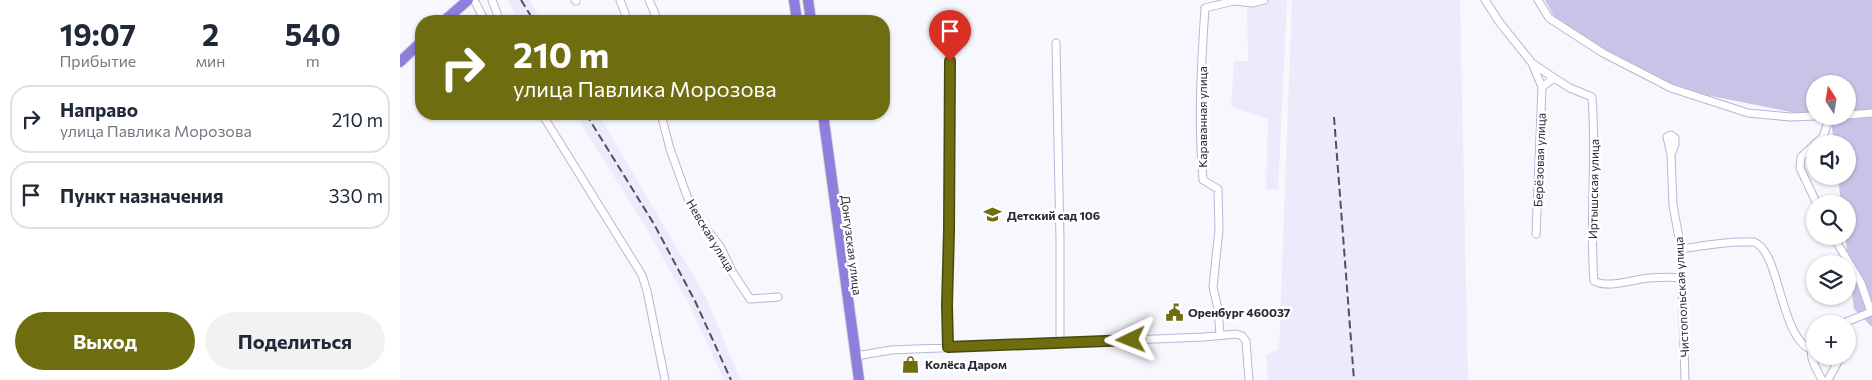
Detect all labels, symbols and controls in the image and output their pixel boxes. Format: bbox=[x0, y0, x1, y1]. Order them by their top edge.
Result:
pin bbox=[929, 10, 971, 61]
text: 19:07 bbox=[60, 15, 136, 52]
text: 2 bbox=[202, 15, 219, 52]
text: 540 bbox=[285, 15, 341, 52]
icon: arrive bbox=[936, 17, 964, 45]
text: 210 m bbox=[513, 32, 609, 75]
icon: right bbox=[430, 35, 495, 100]
text: Прибытие bbox=[59, 51, 136, 70]
text: мин bbox=[196, 51, 225, 70]
text: m bbox=[306, 51, 320, 70]
street label: Караванная улица bbox=[1195, 66, 1209, 168]
text: улица Павлика Морозова bbox=[513, 75, 777, 102]
north arrow bbox=[1806, 75, 1856, 125]
map controls bbox=[1806, 75, 1856, 365]
text: Направо bbox=[60, 98, 138, 121]
icon: right bbox=[17, 105, 45, 133]
text: 210 m bbox=[332, 108, 383, 131]
street label: Берёзовая улица bbox=[1530, 113, 1548, 207]
text: улица Павлика Морозова bbox=[60, 121, 252, 140]
button: sound bbox=[1806, 135, 1856, 185]
street label: Иртышская улица bbox=[1585, 139, 1601, 239]
icon: arrive bbox=[17, 181, 45, 209]
text: Пункт назначения bbox=[60, 184, 223, 207]
text: 330 m bbox=[329, 184, 383, 207]
street label: Донгузская улица bbox=[839, 194, 865, 296]
button: search bbox=[1806, 195, 1856, 245]
street label: Невская улица bbox=[684, 196, 738, 274]
school or university icon: Детский сад 106 bbox=[983, 205, 1003, 225]
place label: Детский сад 106 bbox=[1007, 208, 1100, 222]
street label: Чистопольская улица bbox=[1671, 236, 1691, 358]
button: layers bbox=[1806, 255, 1856, 305]
public building icon: Оренбург 460037 bbox=[1164, 302, 1184, 322]
place label: Оренбург 460037 bbox=[1188, 305, 1291, 319]
button: Выход bbox=[15, 312, 195, 370]
button: Поделиться bbox=[205, 312, 385, 370]
position arrow bbox=[1104, 313, 1156, 365]
button: + bbox=[1806, 315, 1856, 365]
shop icon: Колёса Даром bbox=[901, 354, 921, 374]
place label: Колёса Даром bbox=[925, 357, 1007, 371]

